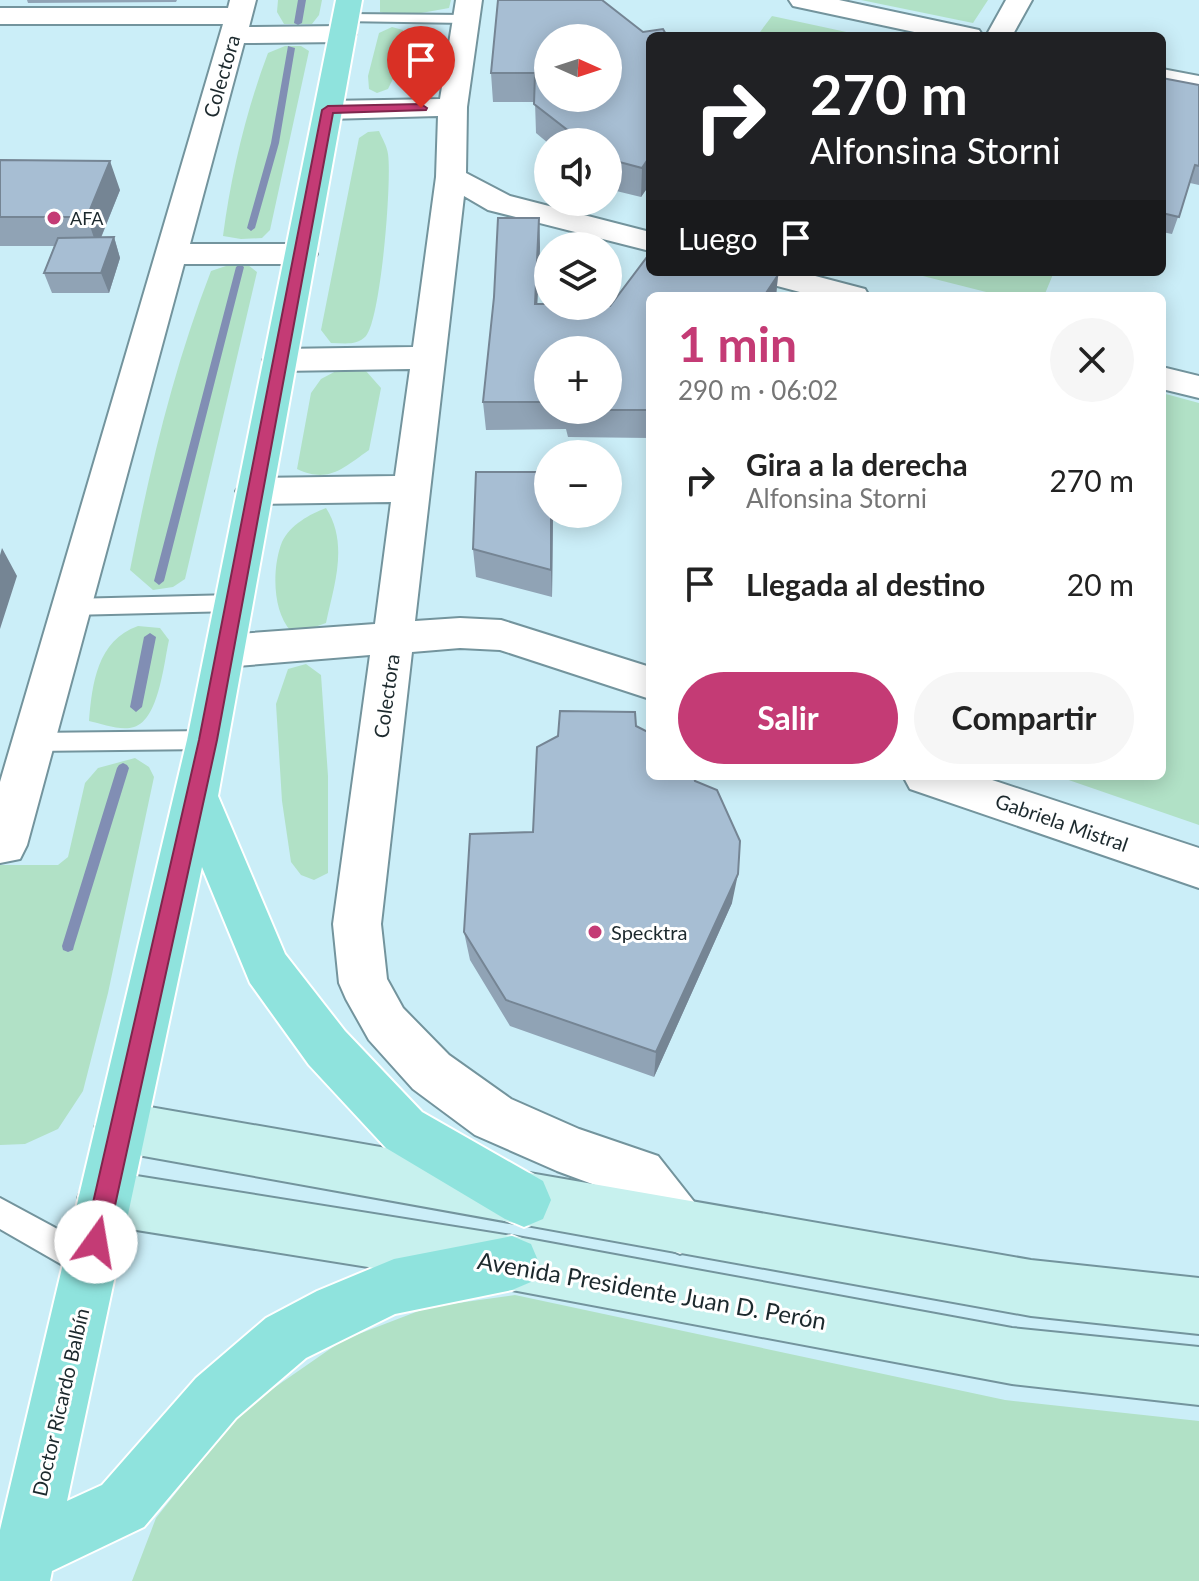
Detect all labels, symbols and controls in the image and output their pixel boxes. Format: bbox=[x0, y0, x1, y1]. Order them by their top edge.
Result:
north arrow bbox=[534, 24, 622, 112]
map controls bbox=[534, 24, 622, 528]
pin bbox=[387, 26, 455, 108]
street label: Colectora bbox=[198, 32, 244, 120]
icon: arrive bbox=[399, 38, 443, 82]
text: 270 m bbox=[810, 60, 968, 127]
icon: right bbox=[678, 64, 782, 168]
button: sound bbox=[534, 128, 622, 216]
text: Alfonsina Storni bbox=[810, 128, 1061, 172]
place label: AFA bbox=[70, 207, 104, 229]
marker: AFA bbox=[45, 209, 63, 227]
icon: arrive bbox=[774, 216, 818, 260]
text: Luego bbox=[678, 220, 758, 256]
button: layers bbox=[534, 232, 622, 320]
text: 1 min bbox=[678, 315, 797, 372]
button: close bbox=[1050, 318, 1134, 402]
button: + bbox=[534, 336, 622, 424]
text: 290 m · 06:02 bbox=[678, 374, 838, 406]
button: − bbox=[534, 440, 622, 528]
text: Gira a la derecha bbox=[746, 446, 968, 482]
icon: right bbox=[678, 458, 722, 502]
text: 270 m bbox=[1049, 462, 1134, 498]
text: Alfonsina Storni bbox=[746, 482, 927, 514]
icon: arrive bbox=[678, 562, 722, 606]
text: Llegada al destino bbox=[746, 566, 985, 602]
text: 20 m bbox=[1067, 566, 1134, 602]
street label: Colectora bbox=[368, 652, 404, 740]
button: Salir bbox=[678, 672, 898, 764]
button: Compartir bbox=[914, 672, 1134, 764]
street label: Gabriela Mistral bbox=[992, 788, 1132, 856]
place label: Specktra bbox=[611, 920, 687, 944]
marker: Specktra bbox=[586, 923, 604, 941]
position arrow bbox=[54, 1200, 138, 1284]
street label: Avenida Presidente Juan D. Perón bbox=[475, 1245, 829, 1335]
street label: Doctor Ricardo Balbín bbox=[27, 1306, 93, 1498]

